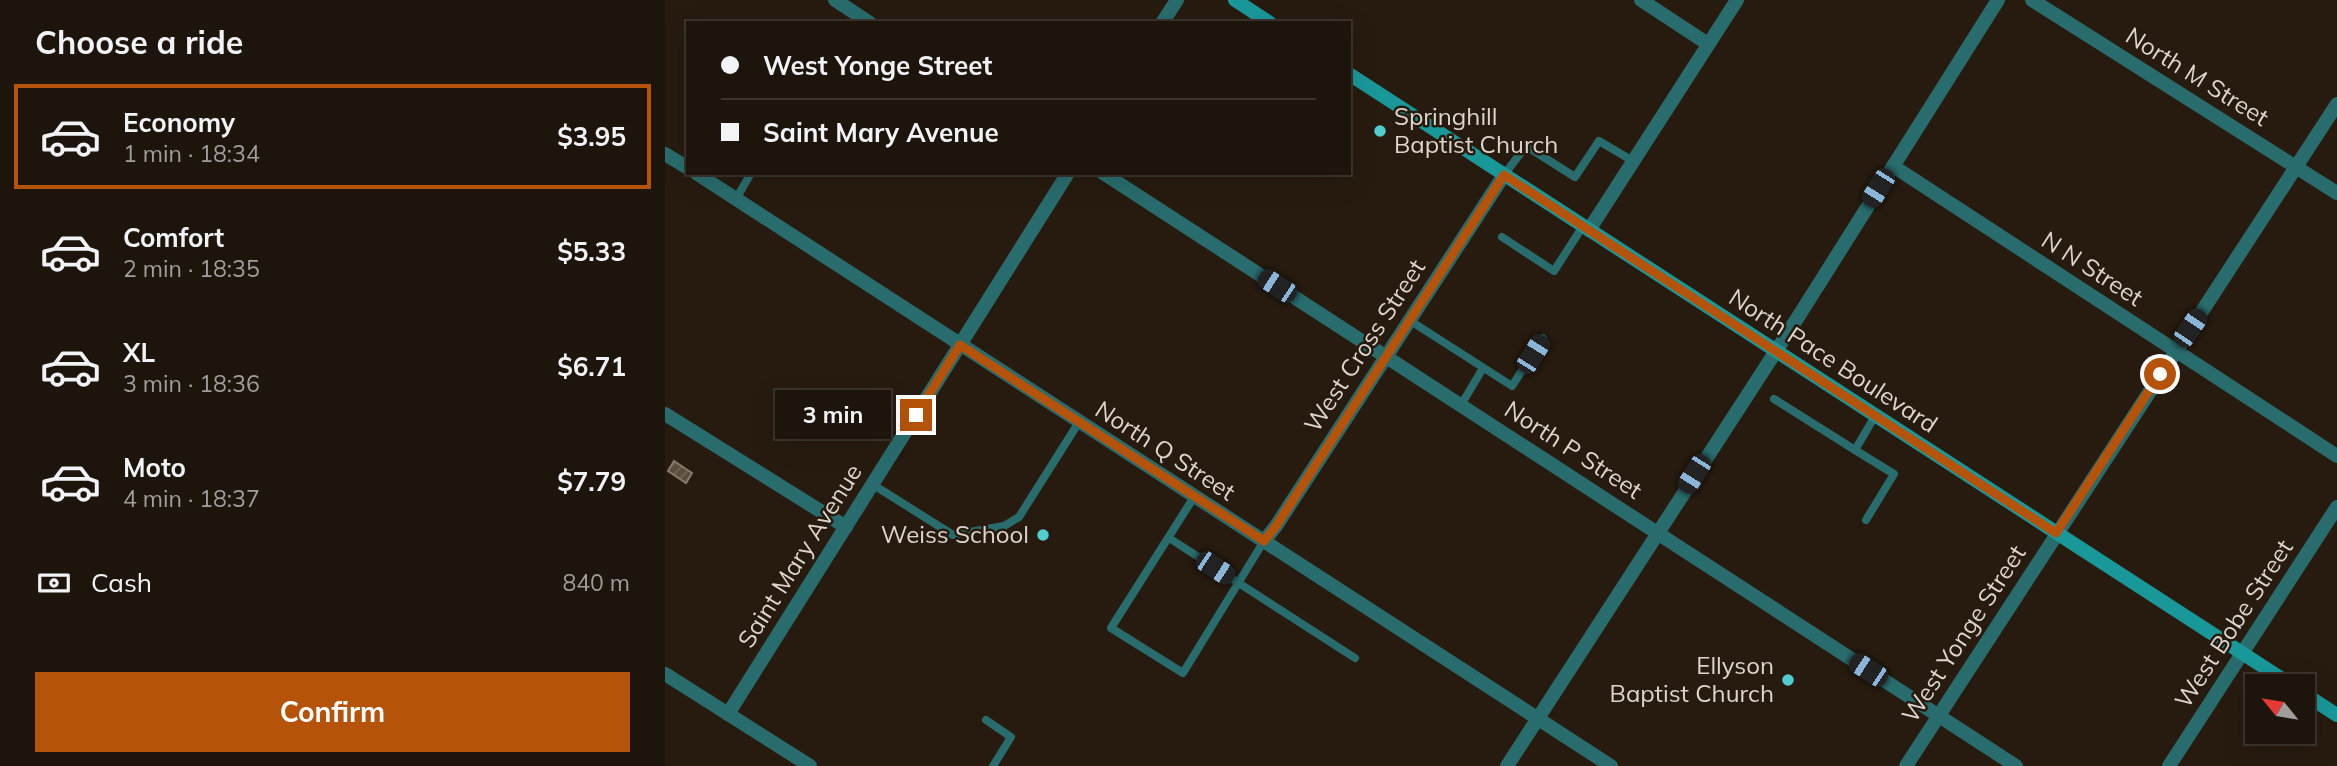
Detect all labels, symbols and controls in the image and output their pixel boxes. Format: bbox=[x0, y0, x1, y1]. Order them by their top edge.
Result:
street label: North M Street bbox=[2120, 20, 2275, 132]
text: Choose a ride bbox=[35, 22, 243, 62]
text: West Yonge Street bbox=[763, 49, 992, 82]
place label: Springhill Baptist Church bbox=[1394, 101, 1558, 159]
icon: car bbox=[39, 105, 102, 168]
text: Economy bbox=[123, 106, 235, 139]
text: Saint Mary Avenue bbox=[763, 116, 999, 149]
text: $3.95 bbox=[557, 120, 626, 153]
marker: Springhill Baptist Church bbox=[1372, 123, 1388, 139]
text: 1 min · 18:34 bbox=[123, 139, 260, 168]
car bbox=[1858, 165, 1899, 211]
icon: car bbox=[39, 220, 102, 283]
text: Comfort bbox=[123, 221, 224, 254]
street label: N N Street bbox=[2036, 224, 2149, 312]
text: $5.33 bbox=[557, 235, 626, 268]
street label: West Cross Street bbox=[1297, 253, 1431, 437]
text: 2 min · 18:35 bbox=[123, 254, 260, 283]
car bbox=[1254, 266, 1301, 306]
street label: North Pace Boulevard bbox=[1724, 282, 1943, 439]
car bbox=[2170, 305, 2211, 351]
car bbox=[1513, 331, 1554, 377]
icon: car bbox=[39, 335, 102, 398]
text: XL bbox=[123, 336, 155, 369]
text: $6.71 bbox=[557, 350, 626, 383]
route start bbox=[2144, 358, 2176, 390]
text: 3 min · 18:36 bbox=[123, 369, 260, 398]
callout: 3 min bbox=[776, 390, 891, 440]
street label: North Q Street bbox=[1090, 394, 1241, 507]
street label: North P Street bbox=[1499, 394, 1648, 505]
route end bbox=[900, 399, 932, 431]
text: 3 min bbox=[803, 400, 863, 429]
icon: car bbox=[39, 450, 102, 513]
text: Moto bbox=[123, 451, 186, 484]
car bbox=[1674, 451, 1715, 497]
street label: Saint Mary Avenue bbox=[731, 458, 868, 653]
text: $7.79 bbox=[557, 465, 626, 498]
text: 4 min · 18:37 bbox=[123, 484, 260, 513]
place label: Weiss School bbox=[881, 519, 1029, 549]
marker: Weiss School bbox=[1035, 527, 1051, 543]
street label: West Bobe Street bbox=[2168, 534, 2299, 713]
street label: West Yonge Street bbox=[1895, 539, 2032, 728]
car bbox=[1192, 548, 1239, 588]
icon: cash bbox=[35, 564, 73, 602]
text: Cash bbox=[91, 566, 152, 599]
text: 840 m bbox=[562, 568, 630, 597]
place label: Ellyson Baptist Church bbox=[1610, 650, 1774, 708]
car bbox=[1845, 650, 1892, 690]
button: Confirm bbox=[35, 672, 630, 752]
marker: Ellyson Baptist Church bbox=[1780, 672, 1796, 688]
north arrow bbox=[2245, 674, 2315, 744]
map controls bbox=[2245, 674, 2315, 744]

